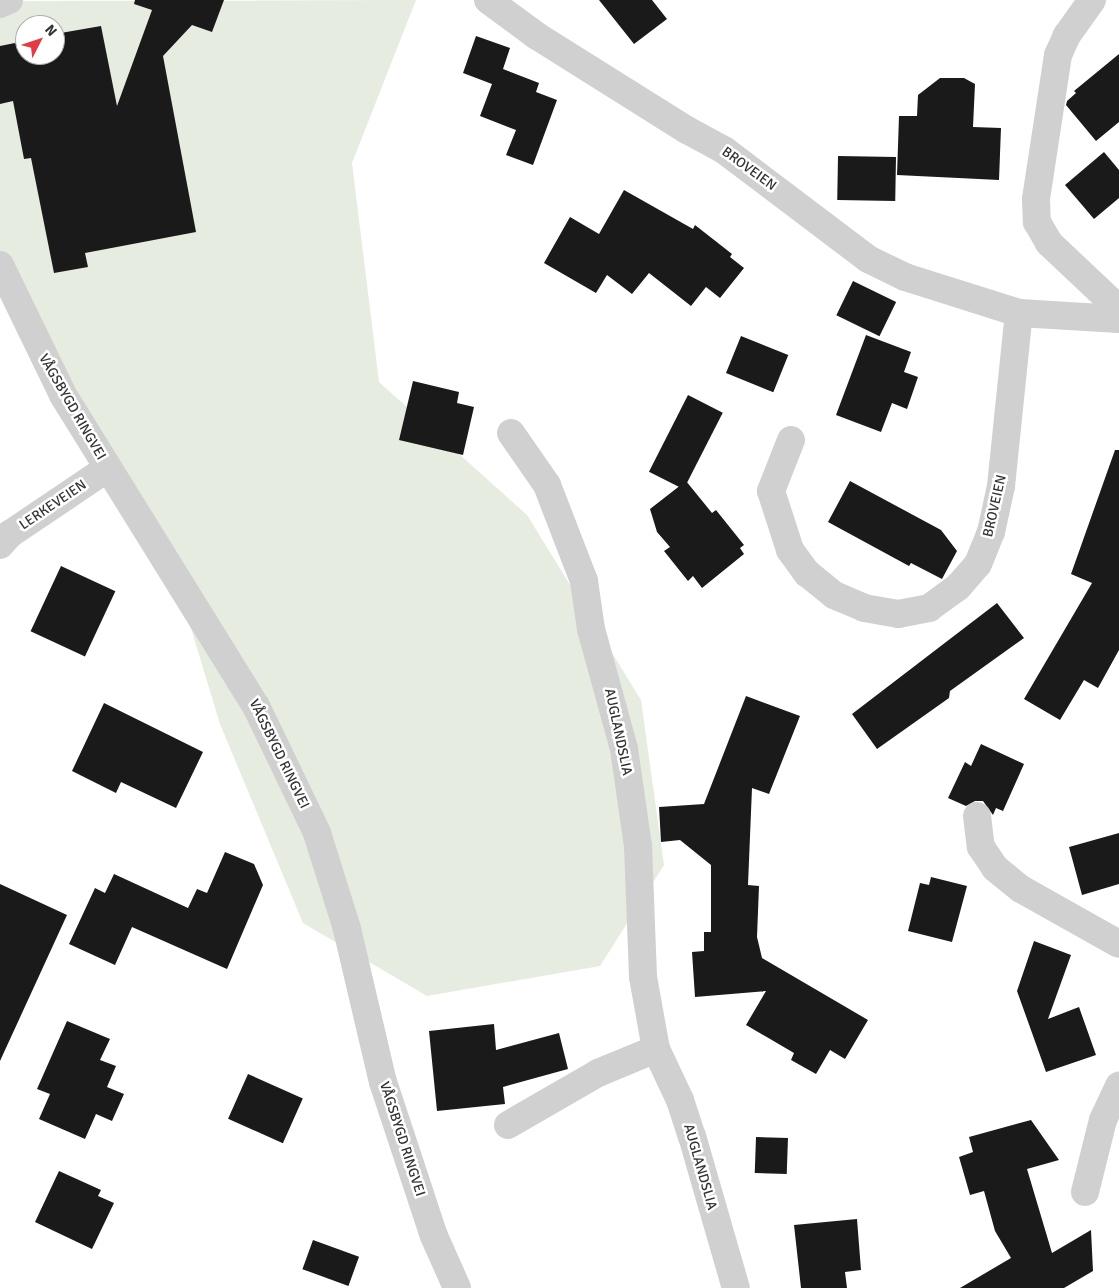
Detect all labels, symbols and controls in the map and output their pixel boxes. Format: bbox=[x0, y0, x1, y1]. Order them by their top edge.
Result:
north arrow bbox=[15, 15, 65, 65]
text: N bbox=[41, 21, 61, 40]
street label: BROVEIEN bbox=[718, 144, 780, 194]
street label: VÅGSBYGD RINGVEI bbox=[35, 351, 109, 463]
street label: BROVEIEN bbox=[980, 473, 1010, 539]
street label: LERKEVEIEN bbox=[16, 476, 90, 534]
street label: AUGLANDSLIA bbox=[601, 687, 635, 777]
street label: VÅGSBYGD RINGVEI bbox=[245, 697, 313, 811]
street label: VÅGSBYGD RINGVEI bbox=[376, 1080, 428, 1198]
street label: AUGLANDSLIA bbox=[680, 1122, 720, 1212]

